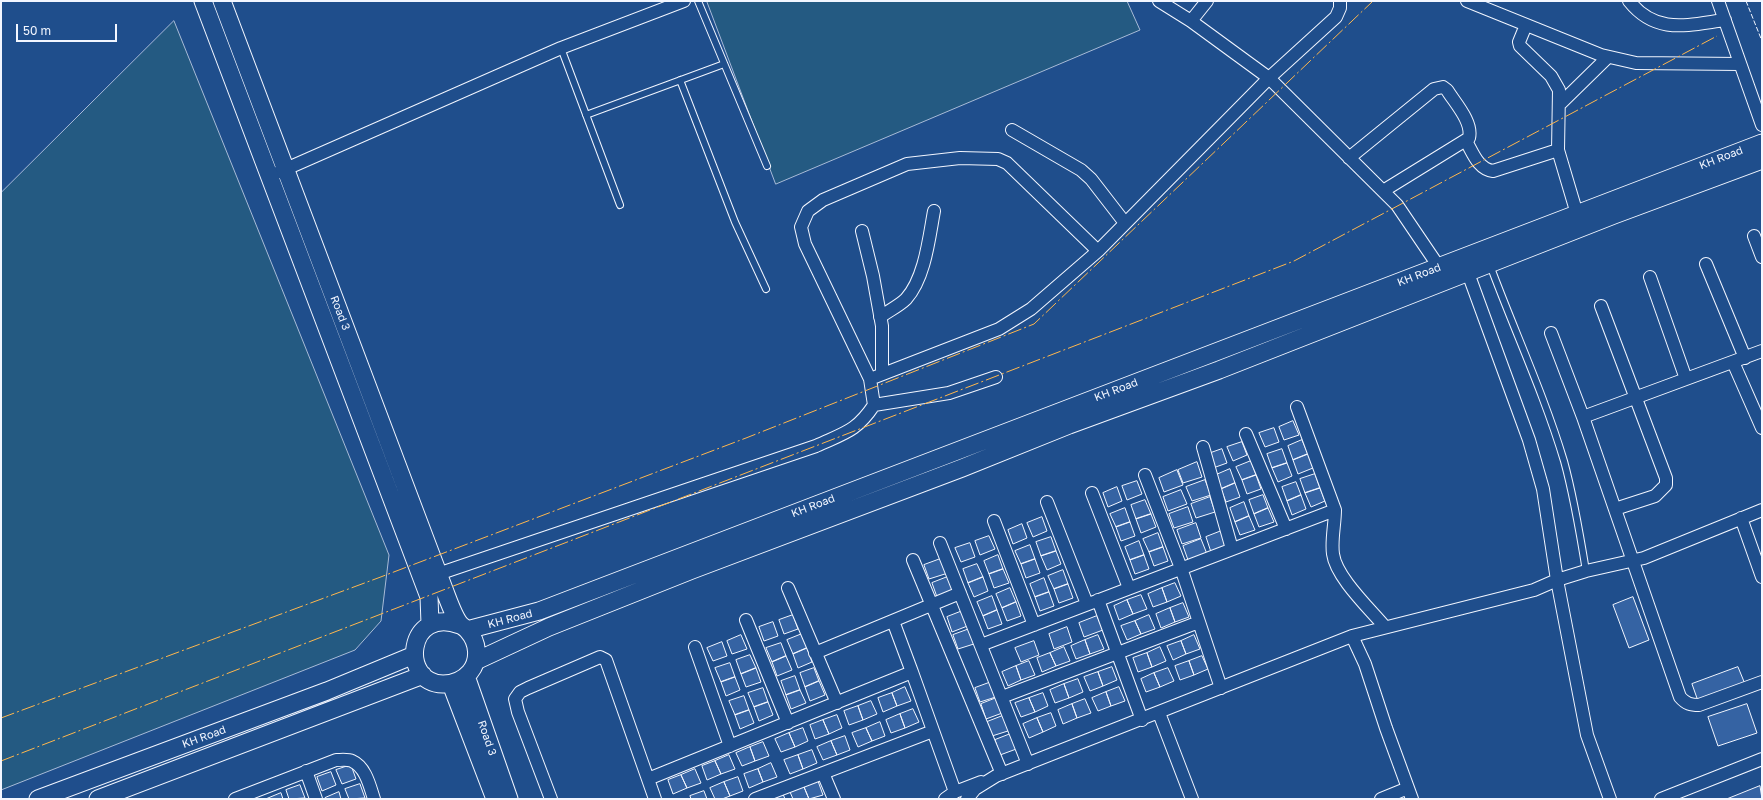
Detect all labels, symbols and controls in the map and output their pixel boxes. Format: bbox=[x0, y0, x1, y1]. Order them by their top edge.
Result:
scale bar bbox=[18, 16, 119, 42]
text: 50 m bbox=[23, 23, 51, 38]
street label: KH Road bbox=[1697, 144, 1745, 172]
street label: KH Road bbox=[1395, 261, 1443, 289]
street label: Road 3 bbox=[327, 294, 353, 332]
street label: KH Road bbox=[1092, 376, 1140, 404]
street label: KH Road bbox=[789, 492, 837, 520]
street label: KH Road bbox=[486, 607, 534, 631]
street label: Road 3 bbox=[475, 719, 499, 757]
street label: KH Road bbox=[180, 723, 228, 751]

